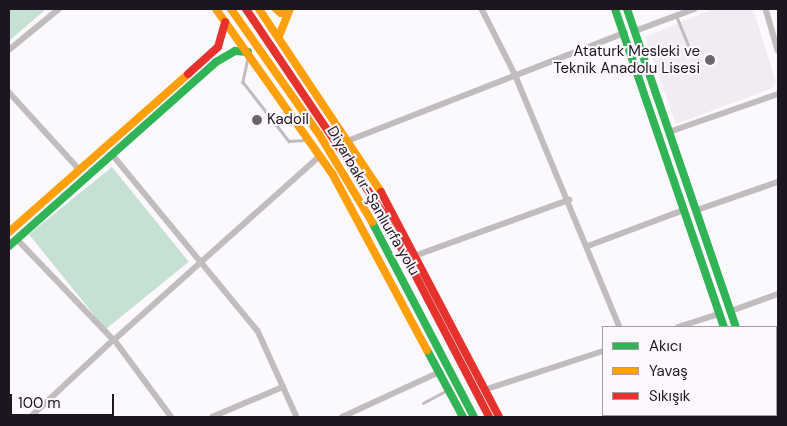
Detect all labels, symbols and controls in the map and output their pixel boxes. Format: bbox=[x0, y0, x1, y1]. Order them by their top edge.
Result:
place label: Ataturk Mesleki ve Teknik Anadolu Lisesi bbox=[553, 42, 700, 77]
marker: Ataturk Mesleki ve Teknik Anadolu Lisesi bbox=[704, 54, 716, 66]
place label: Kadoil bbox=[267, 111, 309, 129]
marker: Kadoil bbox=[251, 114, 263, 126]
street label: Diyarbakır-Şanlıurfa yolu bbox=[323, 123, 423, 279]
legend bbox=[602, 326, 777, 416]
text: Akıcı bbox=[649, 336, 682, 356]
text: Yavaş bbox=[649, 361, 688, 381]
scale bar bbox=[12, 384, 116, 416]
text: Sıkışık bbox=[649, 386, 690, 406]
text: 100 m bbox=[18, 393, 61, 413]

